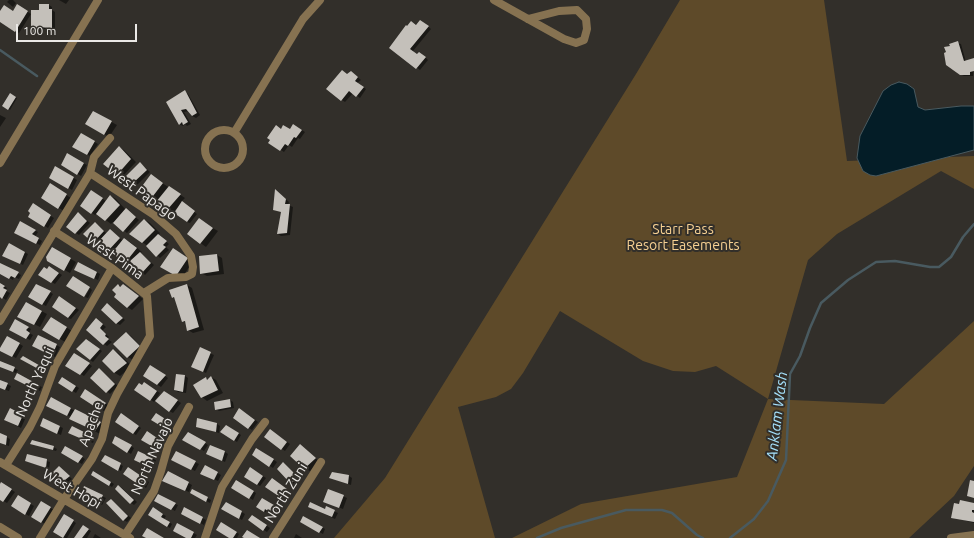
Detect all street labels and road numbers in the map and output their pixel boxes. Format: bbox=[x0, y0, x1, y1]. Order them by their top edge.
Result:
street label: West Papago bbox=[104, 162, 180, 224]
street label: West Pima bbox=[83, 231, 147, 283]
street label: North Yaqui bbox=[12, 345, 58, 419]
street label: Apache bbox=[75, 399, 107, 449]
street label: North Navajo bbox=[127, 415, 177, 497]
street label: North Zuni bbox=[261, 460, 311, 526]
street label: West Hopi bbox=[40, 466, 104, 512]

